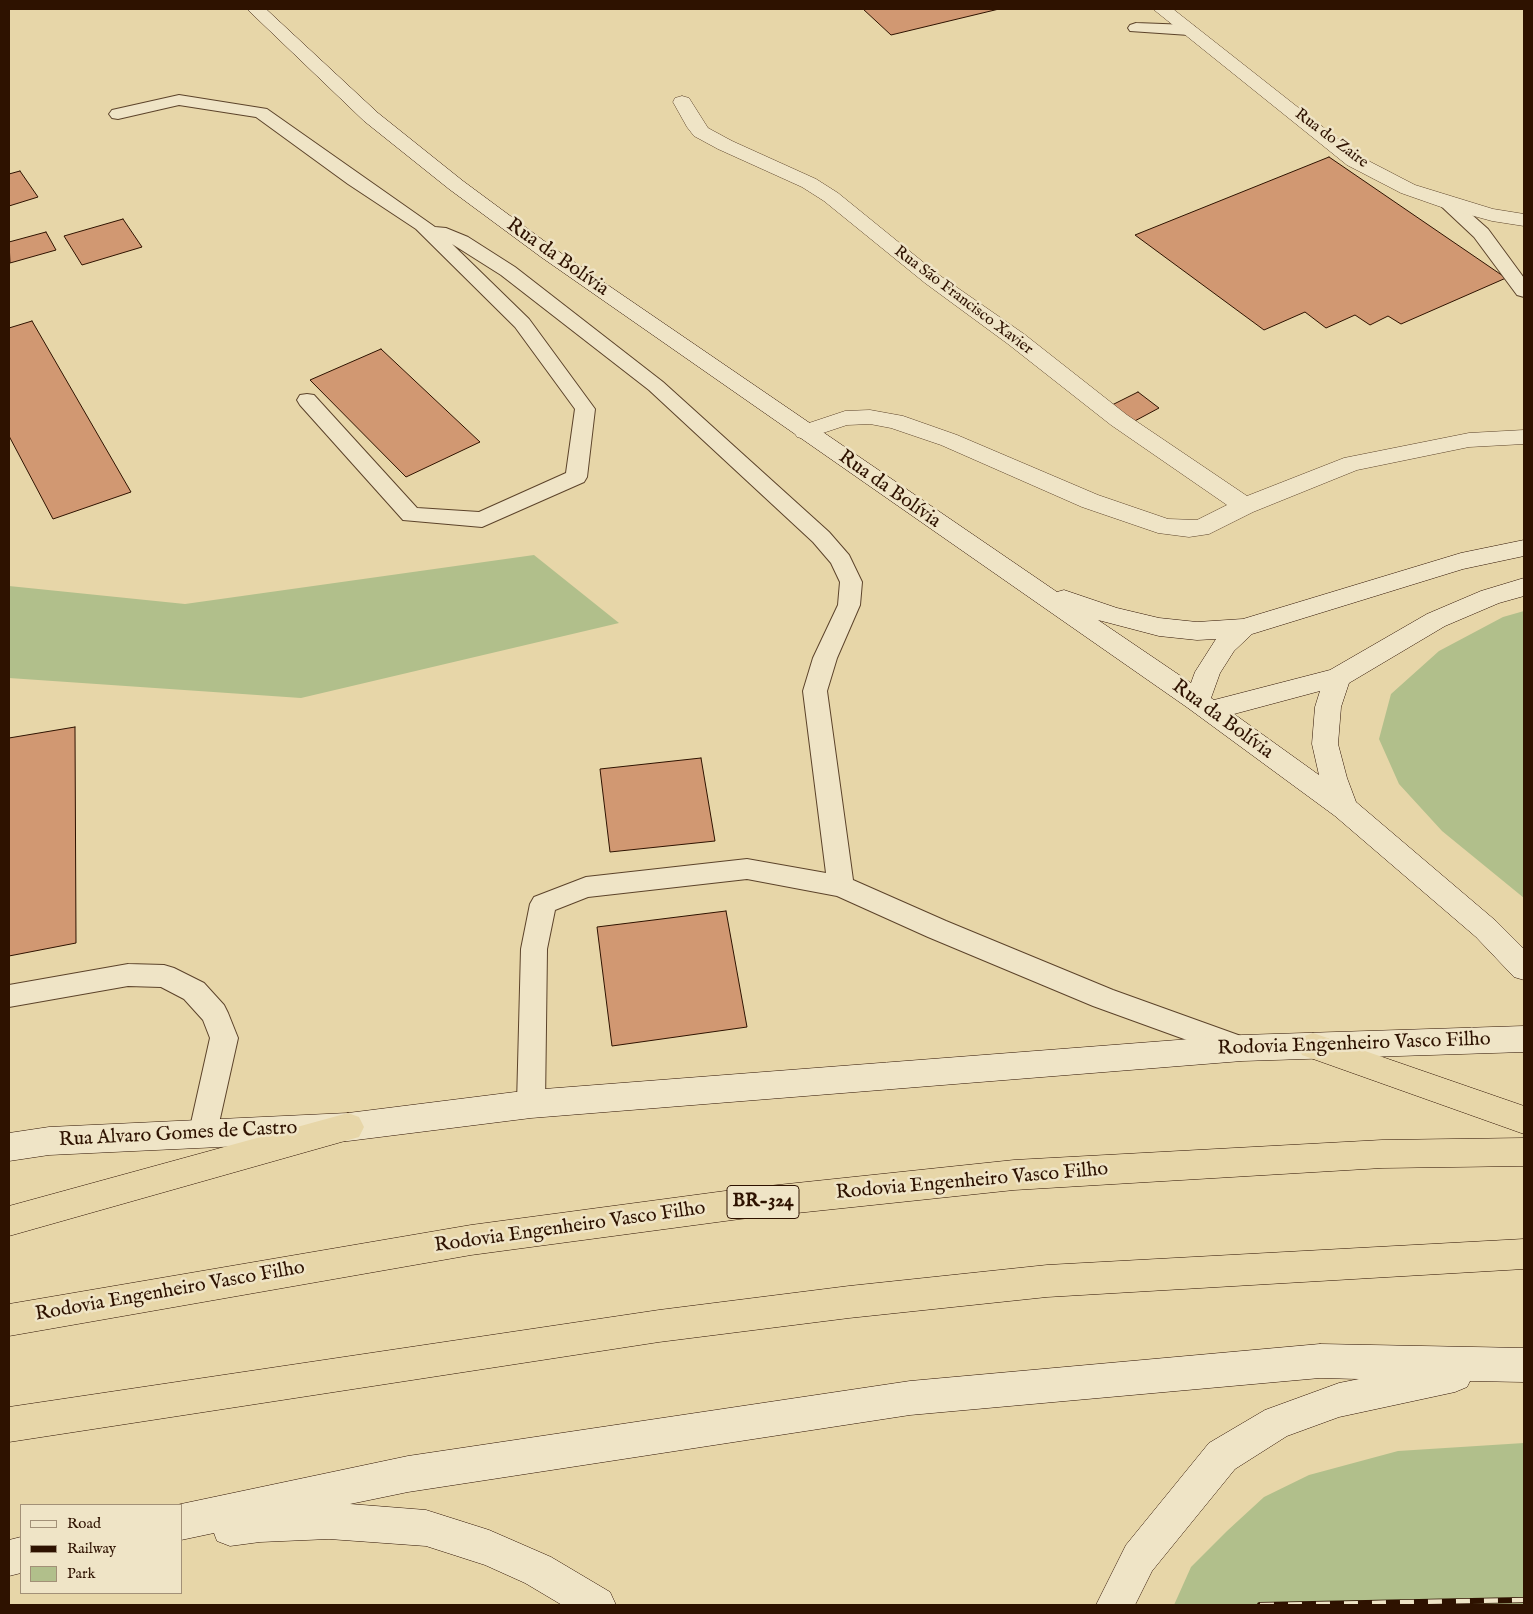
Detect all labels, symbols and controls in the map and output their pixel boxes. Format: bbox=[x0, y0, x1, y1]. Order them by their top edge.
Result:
street label: Rua do Zaire bbox=[1290, 105, 1372, 173]
street label: Rua da Bolívia bbox=[501, 214, 613, 302]
street label: Rua São Francisco Xavier bbox=[890, 242, 1036, 360]
street label: Rua da Bolívia bbox=[833, 446, 945, 534]
street label: Rua da Bolívia bbox=[1167, 675, 1277, 765]
street label: Rodovia Engenheiro Vasco Filho bbox=[1217, 1028, 1491, 1062]
street label: Rua Alvaro Gomes de Castro bbox=[58, 1117, 298, 1153]
street label: Rodovia Engenheiro Vasco Filho bbox=[835, 1158, 1109, 1206]
road number: BR-324 bbox=[727, 1186, 799, 1218]
street label: Rodovia Engenheiro Vasco Filho bbox=[433, 1197, 707, 1259]
street label: Rodovia Engenheiro Vasco Filho bbox=[33, 1256, 307, 1328]
legend bbox=[20, 1504, 182, 1594]
text: Road bbox=[67, 1514, 101, 1533]
text: Railway bbox=[67, 1539, 116, 1558]
text: Park bbox=[67, 1564, 96, 1583]

